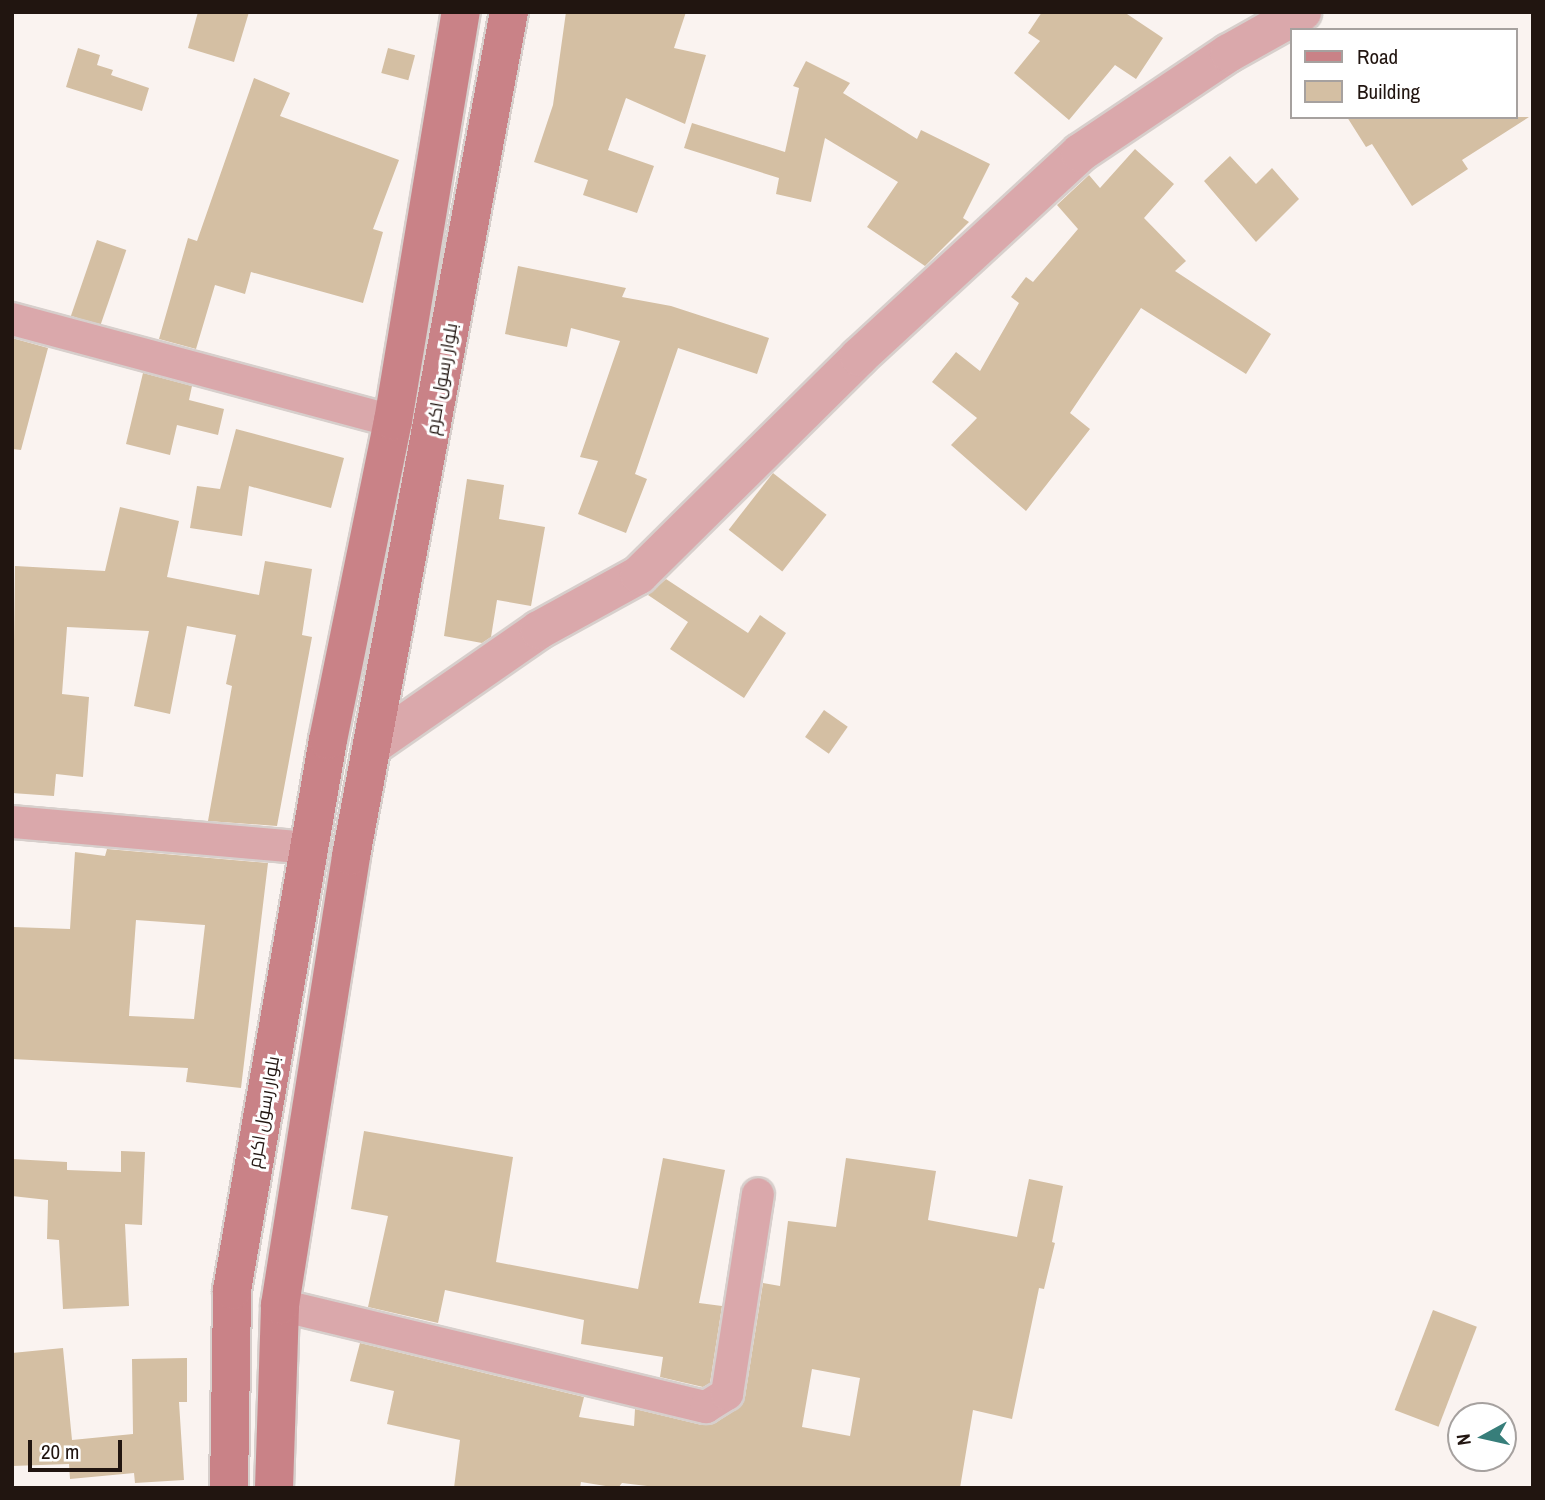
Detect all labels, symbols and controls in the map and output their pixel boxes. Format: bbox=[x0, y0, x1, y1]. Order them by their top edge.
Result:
legend bbox=[1290, 28, 1517, 119]
text: Road bbox=[1357, 42, 1398, 71]
text: Building bbox=[1357, 77, 1420, 106]
street label: بلوار رسول اکرم bbox=[422, 321, 462, 437]
street label: بلوار رسول اکرم bbox=[244, 1054, 284, 1170]
north arrow bbox=[1447, 1402, 1517, 1472]
scale bar bbox=[32, 1426, 126, 1470]
text: N bbox=[1450, 1432, 1477, 1447]
text: 20 m bbox=[41, 1437, 79, 1466]

